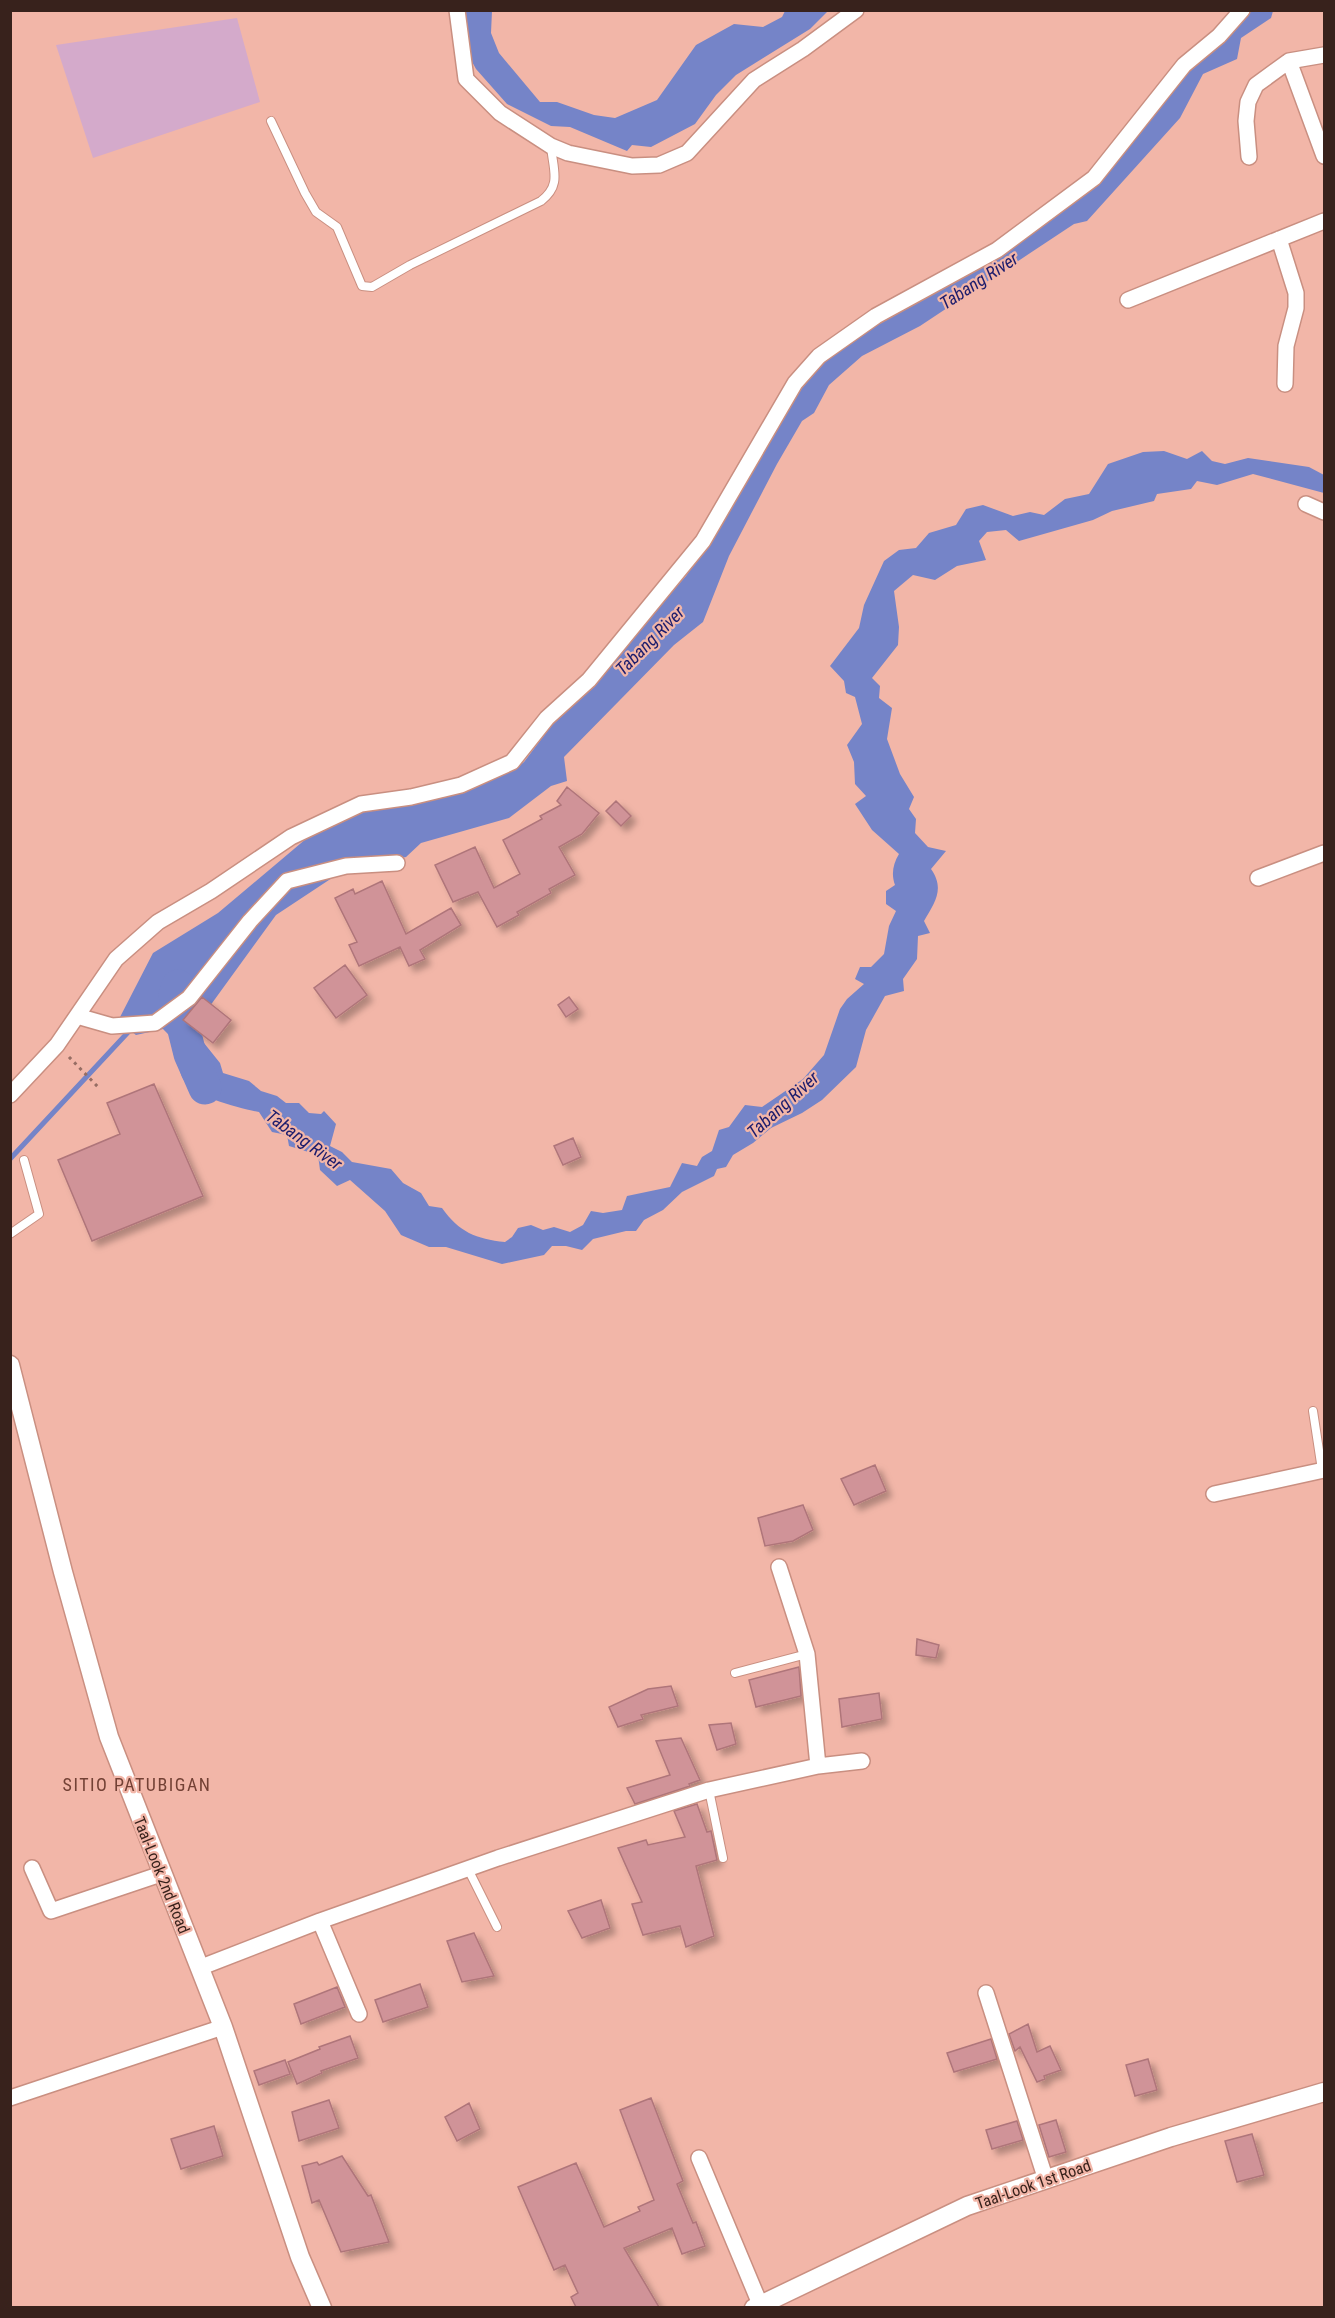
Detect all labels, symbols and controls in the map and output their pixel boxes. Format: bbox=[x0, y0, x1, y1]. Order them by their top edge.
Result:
water label: Tabang River bbox=[936, 247, 1022, 314]
water label: Tabang River bbox=[611, 601, 689, 679]
water label: Tabang River bbox=[743, 1067, 823, 1142]
water label: Tabang River bbox=[262, 1105, 347, 1175]
district label: SITIO PATUBIGAN bbox=[63, 1774, 211, 1795]
street label: Taal-Look 2nd Road bbox=[129, 1814, 194, 1936]
street label: Taal-Look 1st Road bbox=[973, 2156, 1093, 2213]

